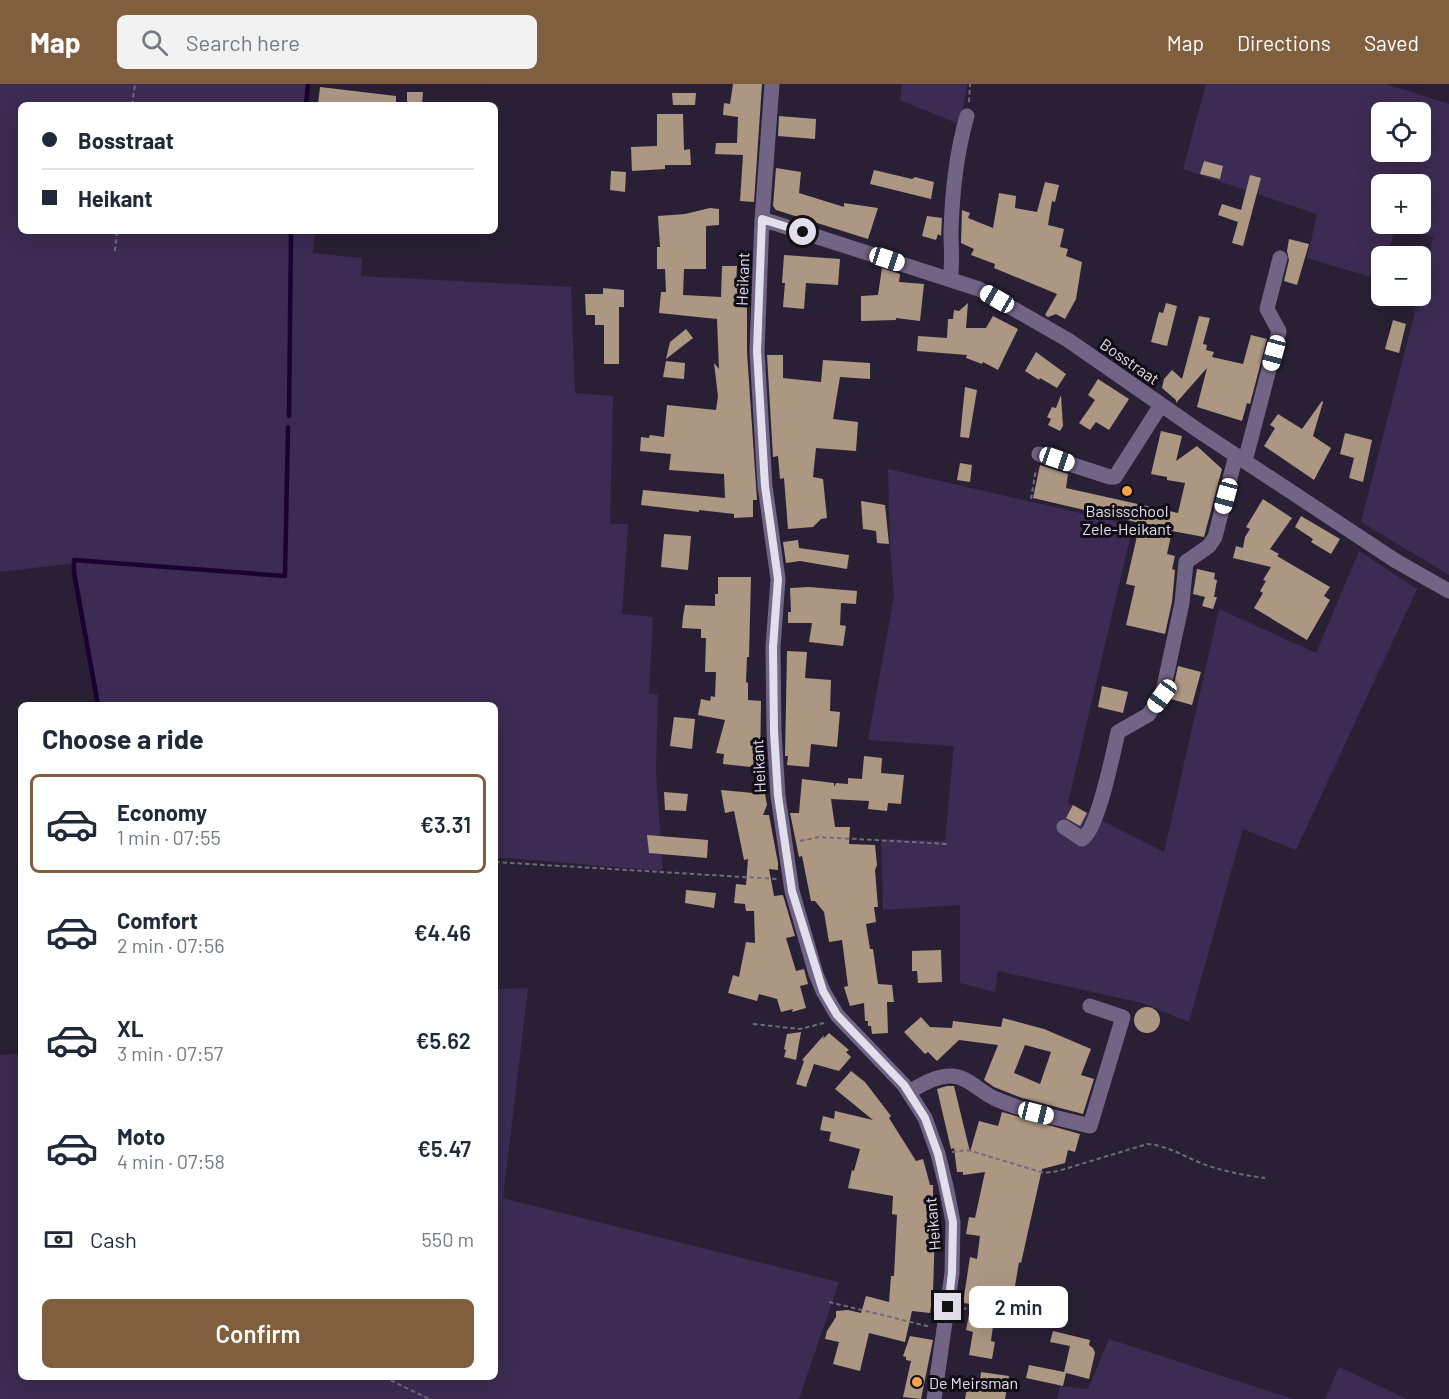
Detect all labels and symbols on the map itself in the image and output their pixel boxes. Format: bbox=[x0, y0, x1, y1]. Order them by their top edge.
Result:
route start bbox=[789, 218, 816, 245]
car bbox=[867, 245, 907, 273]
street label: Heikant bbox=[732, 252, 752, 306]
car bbox=[977, 282, 1017, 316]
car bbox=[1261, 333, 1287, 373]
street label: Bosstraat bbox=[1097, 334, 1163, 388]
car bbox=[1037, 445, 1077, 473]
car bbox=[1213, 476, 1239, 516]
marker: Basisschool Zele-Heikant bbox=[1120, 484, 1134, 498]
place label: Basisschool Zele-Heikant bbox=[1082, 501, 1172, 538]
car bbox=[1144, 676, 1180, 716]
street label: Heikant bbox=[747, 739, 769, 793]
car bbox=[1016, 1100, 1056, 1126]
street label: Heikant bbox=[920, 1196, 944, 1252]
callout: 2 min bbox=[969, 1286, 1068, 1328]
route end bbox=[934, 1293, 961, 1320]
place label: De Meirsman bbox=[929, 1373, 1018, 1392]
marker: De Meirsman bbox=[910, 1375, 924, 1389]

